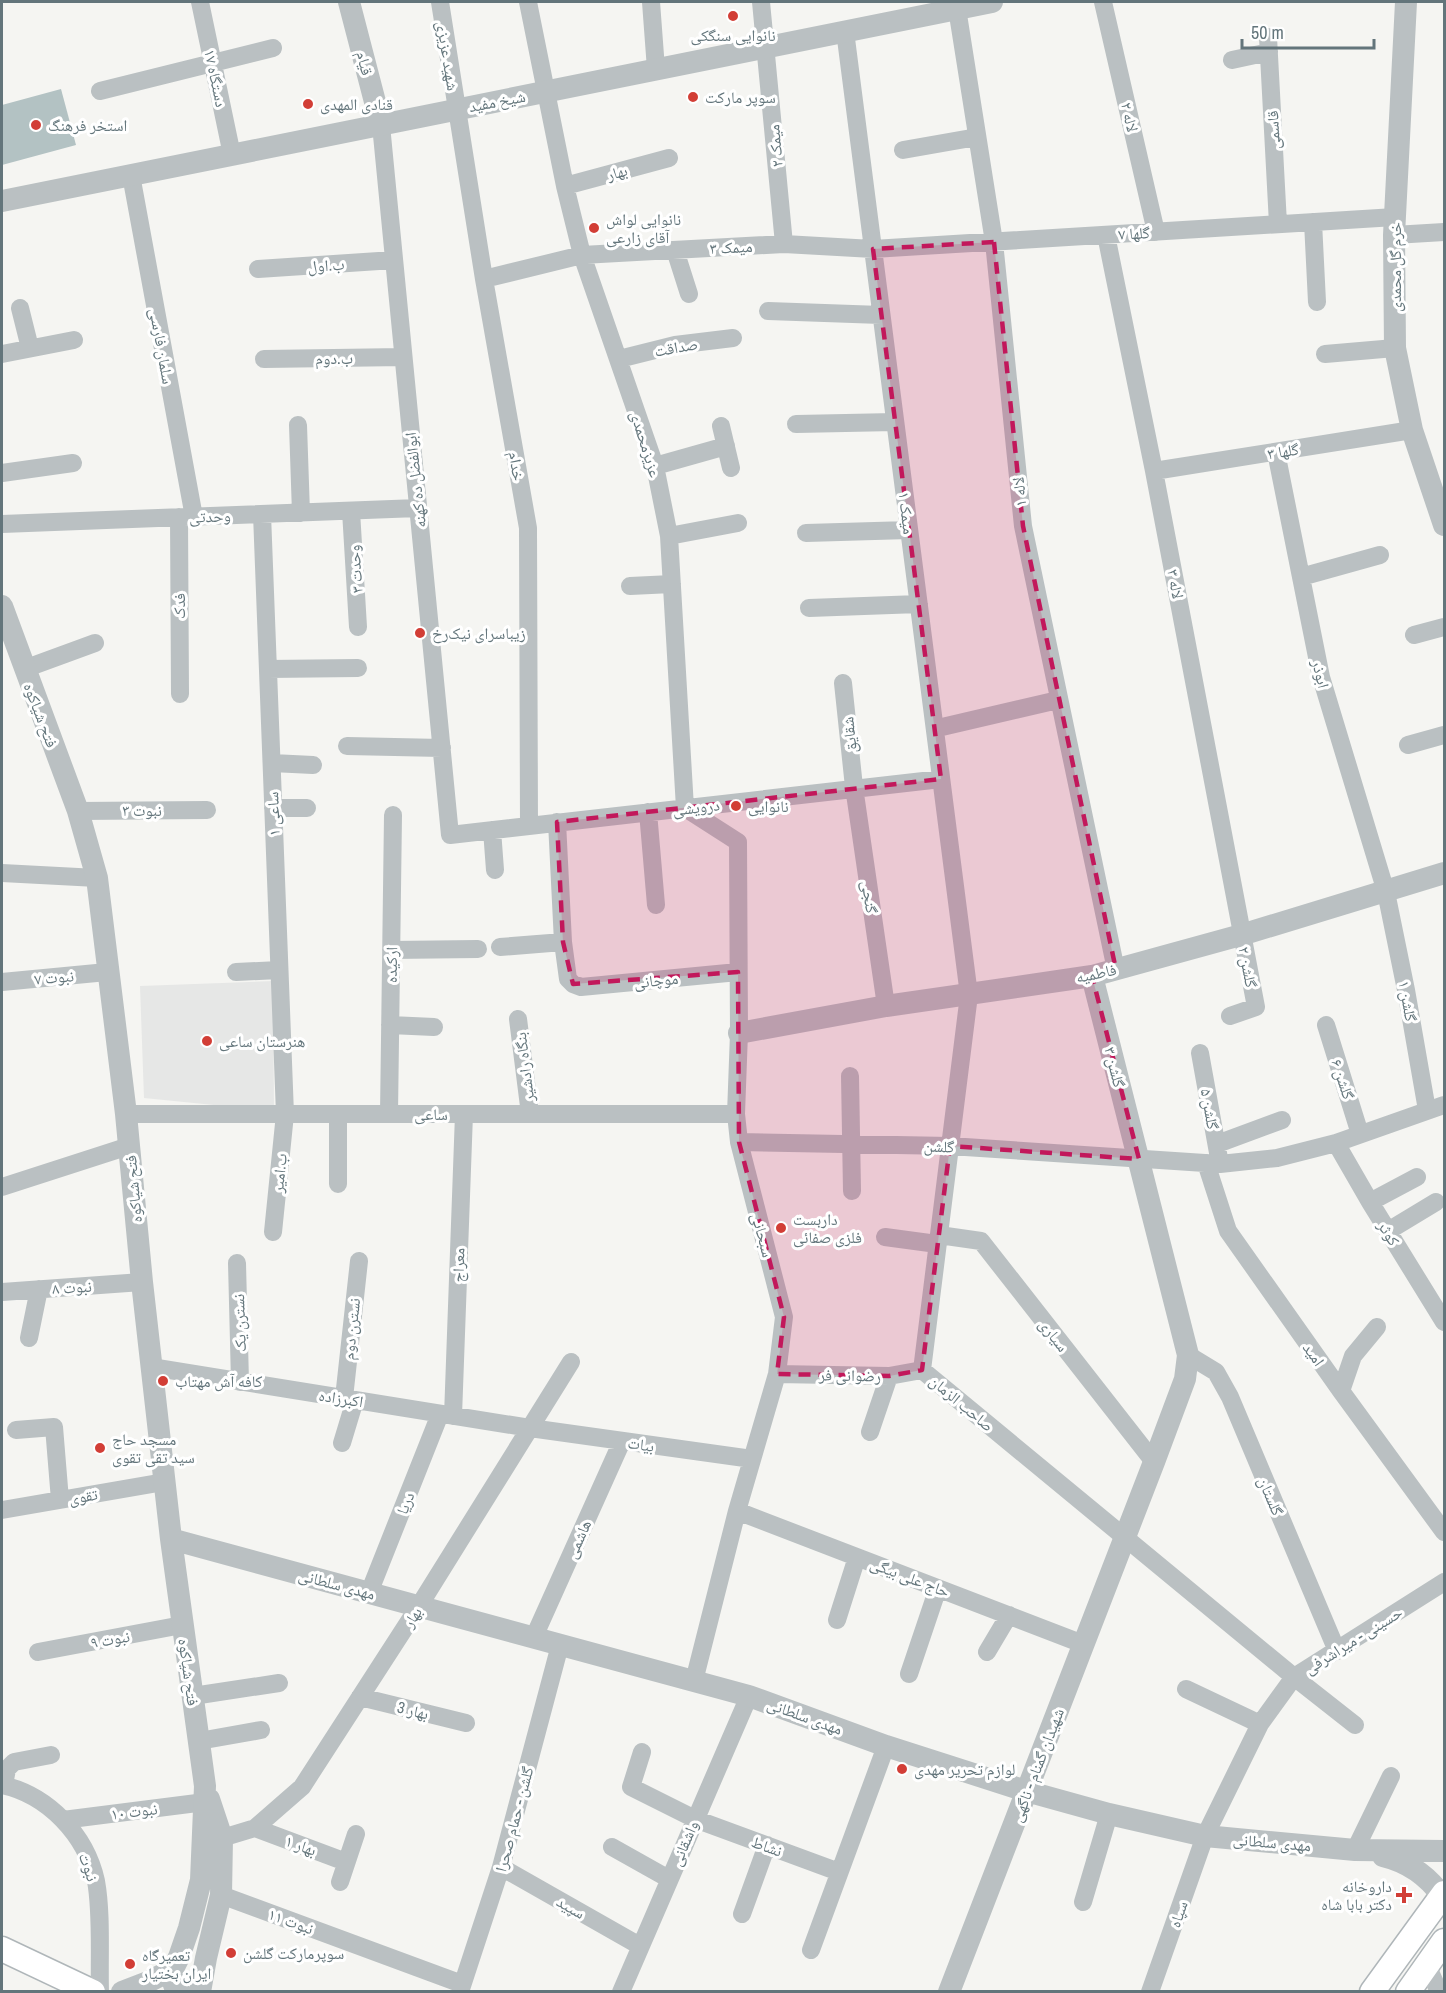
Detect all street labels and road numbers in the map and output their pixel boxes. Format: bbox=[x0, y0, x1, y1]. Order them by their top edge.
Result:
street label: شهید عزیزی bbox=[432, 20, 464, 92]
street label: ۱۷ دستگاه bbox=[199, 47, 233, 109]
street label: قیام bbox=[351, 49, 379, 77]
street label: شیخ مفید bbox=[467, 85, 527, 117]
street label: لاله ۲ bbox=[1116, 100, 1144, 134]
street label: قاسمی bbox=[1261, 110, 1285, 150]
street label: میمک ۲ bbox=[762, 124, 788, 168]
street label: بهار bbox=[603, 159, 630, 186]
street label: گلها ۷ bbox=[1118, 221, 1151, 245]
street label: خرم گل محمدی bbox=[1384, 222, 1406, 312]
street label: میمک ۳ bbox=[709, 235, 753, 259]
street label: ب.اول bbox=[307, 253, 345, 277]
street label: سلمان فارسی bbox=[145, 306, 179, 386]
street label: صداقت bbox=[653, 332, 699, 362]
street label: ب.دوم bbox=[315, 347, 353, 369]
street label: عزیزمحمدی bbox=[625, 408, 667, 480]
street label: ابوالفضل ده کهنه bbox=[399, 431, 431, 529]
street label: گلها ۳ bbox=[1266, 438, 1301, 464]
street label: خدام bbox=[504, 450, 530, 482]
street label: لاله ۱ bbox=[1007, 476, 1031, 508]
street label: میمک ۱ bbox=[893, 490, 921, 536]
street label: وحدتی bbox=[189, 504, 231, 528]
street label: وحدت ۳ bbox=[342, 544, 368, 594]
street label: لاله ۳ bbox=[1162, 567, 1190, 601]
street label: فدک bbox=[168, 593, 190, 619]
street label: ابوذر bbox=[1307, 657, 1335, 690]
street label: فتح شیاکوه bbox=[19, 679, 63, 751]
street label: شقایق bbox=[836, 716, 862, 754]
street label: ساعی ۱ bbox=[261, 791, 285, 837]
street label: درویشی bbox=[671, 793, 721, 821]
street label: نبوت ۳ bbox=[122, 799, 162, 821]
street label: گنجی bbox=[857, 879, 883, 915]
street label: گلشن ۲ bbox=[1233, 945, 1263, 990]
street label: ارکیده bbox=[380, 947, 402, 983]
street label: فاطمیه bbox=[1074, 958, 1118, 988]
street label: نبوت ۷ bbox=[33, 964, 75, 990]
street label: موچانی bbox=[633, 967, 679, 993]
street label: گلشن ۱ bbox=[1394, 979, 1422, 1024]
street label: بنگاه رادشیر bbox=[509, 1031, 539, 1104]
street label: گلشن ۳ bbox=[1099, 1044, 1131, 1090]
street label: گلشن ۶ bbox=[1326, 1056, 1360, 1102]
street label: گلشن ۵ bbox=[1196, 1087, 1224, 1132]
street label: ساعی bbox=[414, 1103, 448, 1125]
street label: گلشن bbox=[923, 1134, 955, 1158]
street label: ب.امیر bbox=[266, 1152, 292, 1195]
street label: فتح شیاکوه bbox=[119, 1154, 147, 1224]
street label: سبحانی bbox=[747, 1210, 779, 1260]
street label: کوثر bbox=[1372, 1215, 1405, 1250]
street label: معراج bbox=[446, 1247, 470, 1283]
street label: نبوت ۸ bbox=[51, 1275, 93, 1299]
street label: نسترن یک bbox=[227, 1294, 251, 1352]
street label: نسترن دوم bbox=[337, 1297, 365, 1361]
street label: سیاری bbox=[1034, 1314, 1074, 1356]
street label: امید bbox=[1298, 1338, 1330, 1370]
street label: رضوانی فر bbox=[818, 1363, 881, 1387]
street label: صاحب الزمان bbox=[925, 1370, 999, 1436]
street label: اکبرزاده bbox=[317, 1384, 365, 1412]
street label: بیات bbox=[626, 1431, 656, 1457]
street label: گلستان bbox=[1253, 1473, 1289, 1519]
street label: تقوی bbox=[67, 1483, 100, 1509]
street label: دریا bbox=[391, 1489, 419, 1517]
street label: هاشمی bbox=[560, 1516, 596, 1562]
street label: حاج علی بیگی bbox=[867, 1552, 953, 1602]
street label: مهدی سلطانی bbox=[296, 1563, 378, 1605]
street label: حسینی - میراشرفی bbox=[1300, 1601, 1406, 1679]
street label: بهار bbox=[397, 1602, 427, 1633]
street label: نبوت ۹ bbox=[89, 1625, 131, 1653]
street label: فتح شیاکوه bbox=[173, 1637, 205, 1707]
street label: مهدی سلطانی bbox=[764, 1692, 846, 1740]
street label: بهار 3 bbox=[395, 1695, 431, 1725]
street label: شهیدان گمنام - ناگهی bbox=[1005, 1705, 1069, 1825]
street label: گلشن - حمام صحرا bbox=[489, 1764, 539, 1874]
street label: نبوت ۱۰ bbox=[109, 1797, 159, 1825]
street label: واشقانی bbox=[665, 1817, 703, 1869]
street label: مهدی سلطانی bbox=[1232, 1828, 1312, 1856]
street label: بهار ۱ bbox=[282, 1829, 320, 1861]
street label: نشاط bbox=[748, 1830, 786, 1862]
street label: نبوت bbox=[74, 1850, 104, 1884]
street label: سپید bbox=[553, 1890, 589, 1924]
street label: سپاه bbox=[1163, 1898, 1193, 1930]
street label: نبوت ۱۱ bbox=[265, 1903, 317, 1939]

